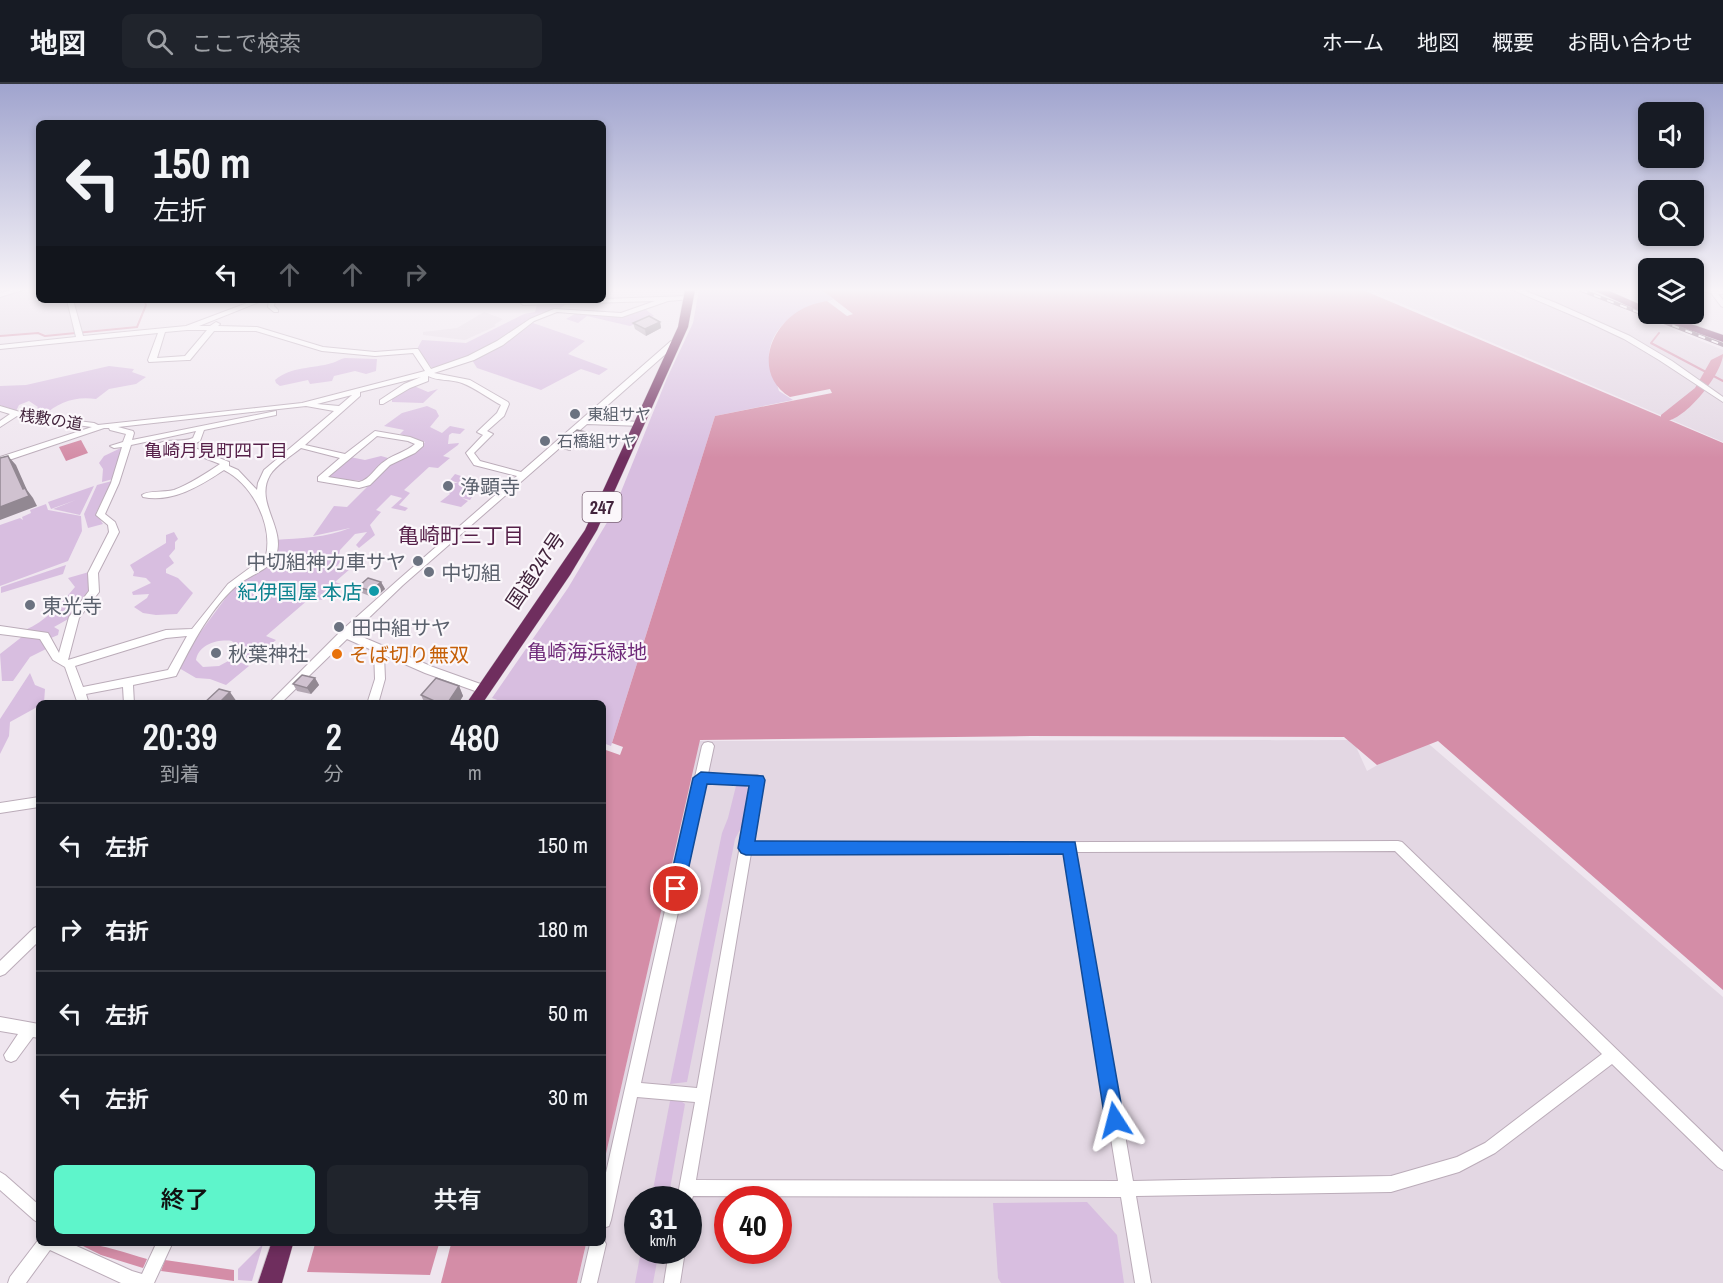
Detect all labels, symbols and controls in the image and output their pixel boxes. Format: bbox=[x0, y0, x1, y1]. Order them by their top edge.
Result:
search box bbox=[122, 14, 542, 68]
text: 地図 bbox=[30, 24, 86, 62]
icon: search bbox=[143, 25, 176, 58]
text: ここで検索 bbox=[191, 28, 301, 58]
text: ホーム bbox=[1322, 28, 1384, 57]
text: 地図 bbox=[1417, 28, 1459, 57]
text: 概要 bbox=[1492, 28, 1534, 57]
text: お問い合わせ bbox=[1567, 28, 1693, 57]
map controls bbox=[1638, 102, 1704, 324]
button: sound bbox=[1638, 102, 1704, 168]
text: 150 m bbox=[153, 135, 251, 191]
icon: left bbox=[54, 144, 132, 222]
button: search bbox=[1638, 180, 1704, 246]
text: 左折 bbox=[153, 192, 207, 228]
icon: left bbox=[210, 258, 243, 291]
icon: ahead bbox=[273, 258, 306, 291]
icon: ahead bbox=[336, 258, 369, 291]
icon: right bbox=[399, 258, 432, 291]
button: layers bbox=[1638, 258, 1704, 324]
street label: 桟敷の道 bbox=[18, 403, 84, 435]
place label: 東組サヤ bbox=[587, 403, 651, 425]
marker: 東組サヤ bbox=[568, 407, 582, 421]
place label: 石橋組サヤ bbox=[557, 430, 637, 452]
marker: 石橋組サヤ bbox=[538, 434, 552, 448]
district label: 亀崎月見町四丁目 bbox=[144, 438, 288, 463]
place label: 浄顕寺 bbox=[460, 473, 520, 500]
marker: 浄顕寺 bbox=[441, 479, 455, 493]
road number: 247 bbox=[582, 492, 622, 522]
district label: 亀崎町三丁目 bbox=[398, 521, 524, 550]
street label: 国道247号 bbox=[499, 526, 571, 614]
place label: 中切組神力車サヤ bbox=[246, 548, 406, 575]
marker: 中切組神力車サヤ bbox=[411, 554, 425, 568]
place label: 中切組 bbox=[441, 559, 501, 586]
marker: 中切組 bbox=[422, 565, 436, 579]
place label: 紀伊国屋 本店 bbox=[237, 578, 362, 605]
marker: 紀伊国屋 本店 bbox=[367, 584, 381, 598]
place label: 東光寺 bbox=[42, 592, 102, 619]
marker: 東光寺 bbox=[23, 598, 37, 612]
place label: 田中組サヤ bbox=[351, 614, 451, 641]
marker: 田中組サヤ bbox=[332, 620, 346, 634]
park label: 亀崎海浜緑地 bbox=[527, 638, 647, 665]
place label: 秋葉神社 bbox=[228, 640, 308, 667]
place label: そば切り無双 bbox=[349, 641, 469, 668]
marker: 秋葉神社 bbox=[209, 646, 223, 660]
marker: そば切り無双 bbox=[330, 647, 344, 661]
text: 20:39 bbox=[142, 713, 217, 761]
text: 2 bbox=[326, 713, 342, 761]
text: 480 bbox=[450, 714, 500, 762]
text: m bbox=[468, 759, 482, 786]
text: 到着 bbox=[160, 760, 200, 787]
text: 分 bbox=[324, 760, 344, 787]
icon: left bbox=[54, 829, 87, 862]
text: 150 m bbox=[538, 830, 588, 860]
text: 左折 bbox=[105, 832, 149, 862]
pin bbox=[650, 863, 701, 914]
icon: arrive bbox=[659, 872, 692, 905]
icon: right bbox=[54, 913, 87, 946]
text: 180 m bbox=[538, 914, 588, 944]
text: 右折 bbox=[105, 916, 149, 946]
icon: left bbox=[54, 997, 87, 1030]
text: 50 m bbox=[548, 998, 588, 1028]
text: 左折 bbox=[105, 1000, 149, 1030]
icon: left bbox=[54, 1081, 87, 1114]
text: 30 m bbox=[548, 1082, 588, 1112]
text: 左折 bbox=[105, 1084, 149, 1114]
position arrow bbox=[1083, 1088, 1147, 1152]
button: 終了 bbox=[54, 1165, 315, 1234]
button: 共有 bbox=[327, 1165, 588, 1234]
speed limit sign: 40 bbox=[714, 1186, 792, 1264]
text: 31 bbox=[649, 1198, 677, 1238]
text: km/h bbox=[650, 1230, 676, 1251]

